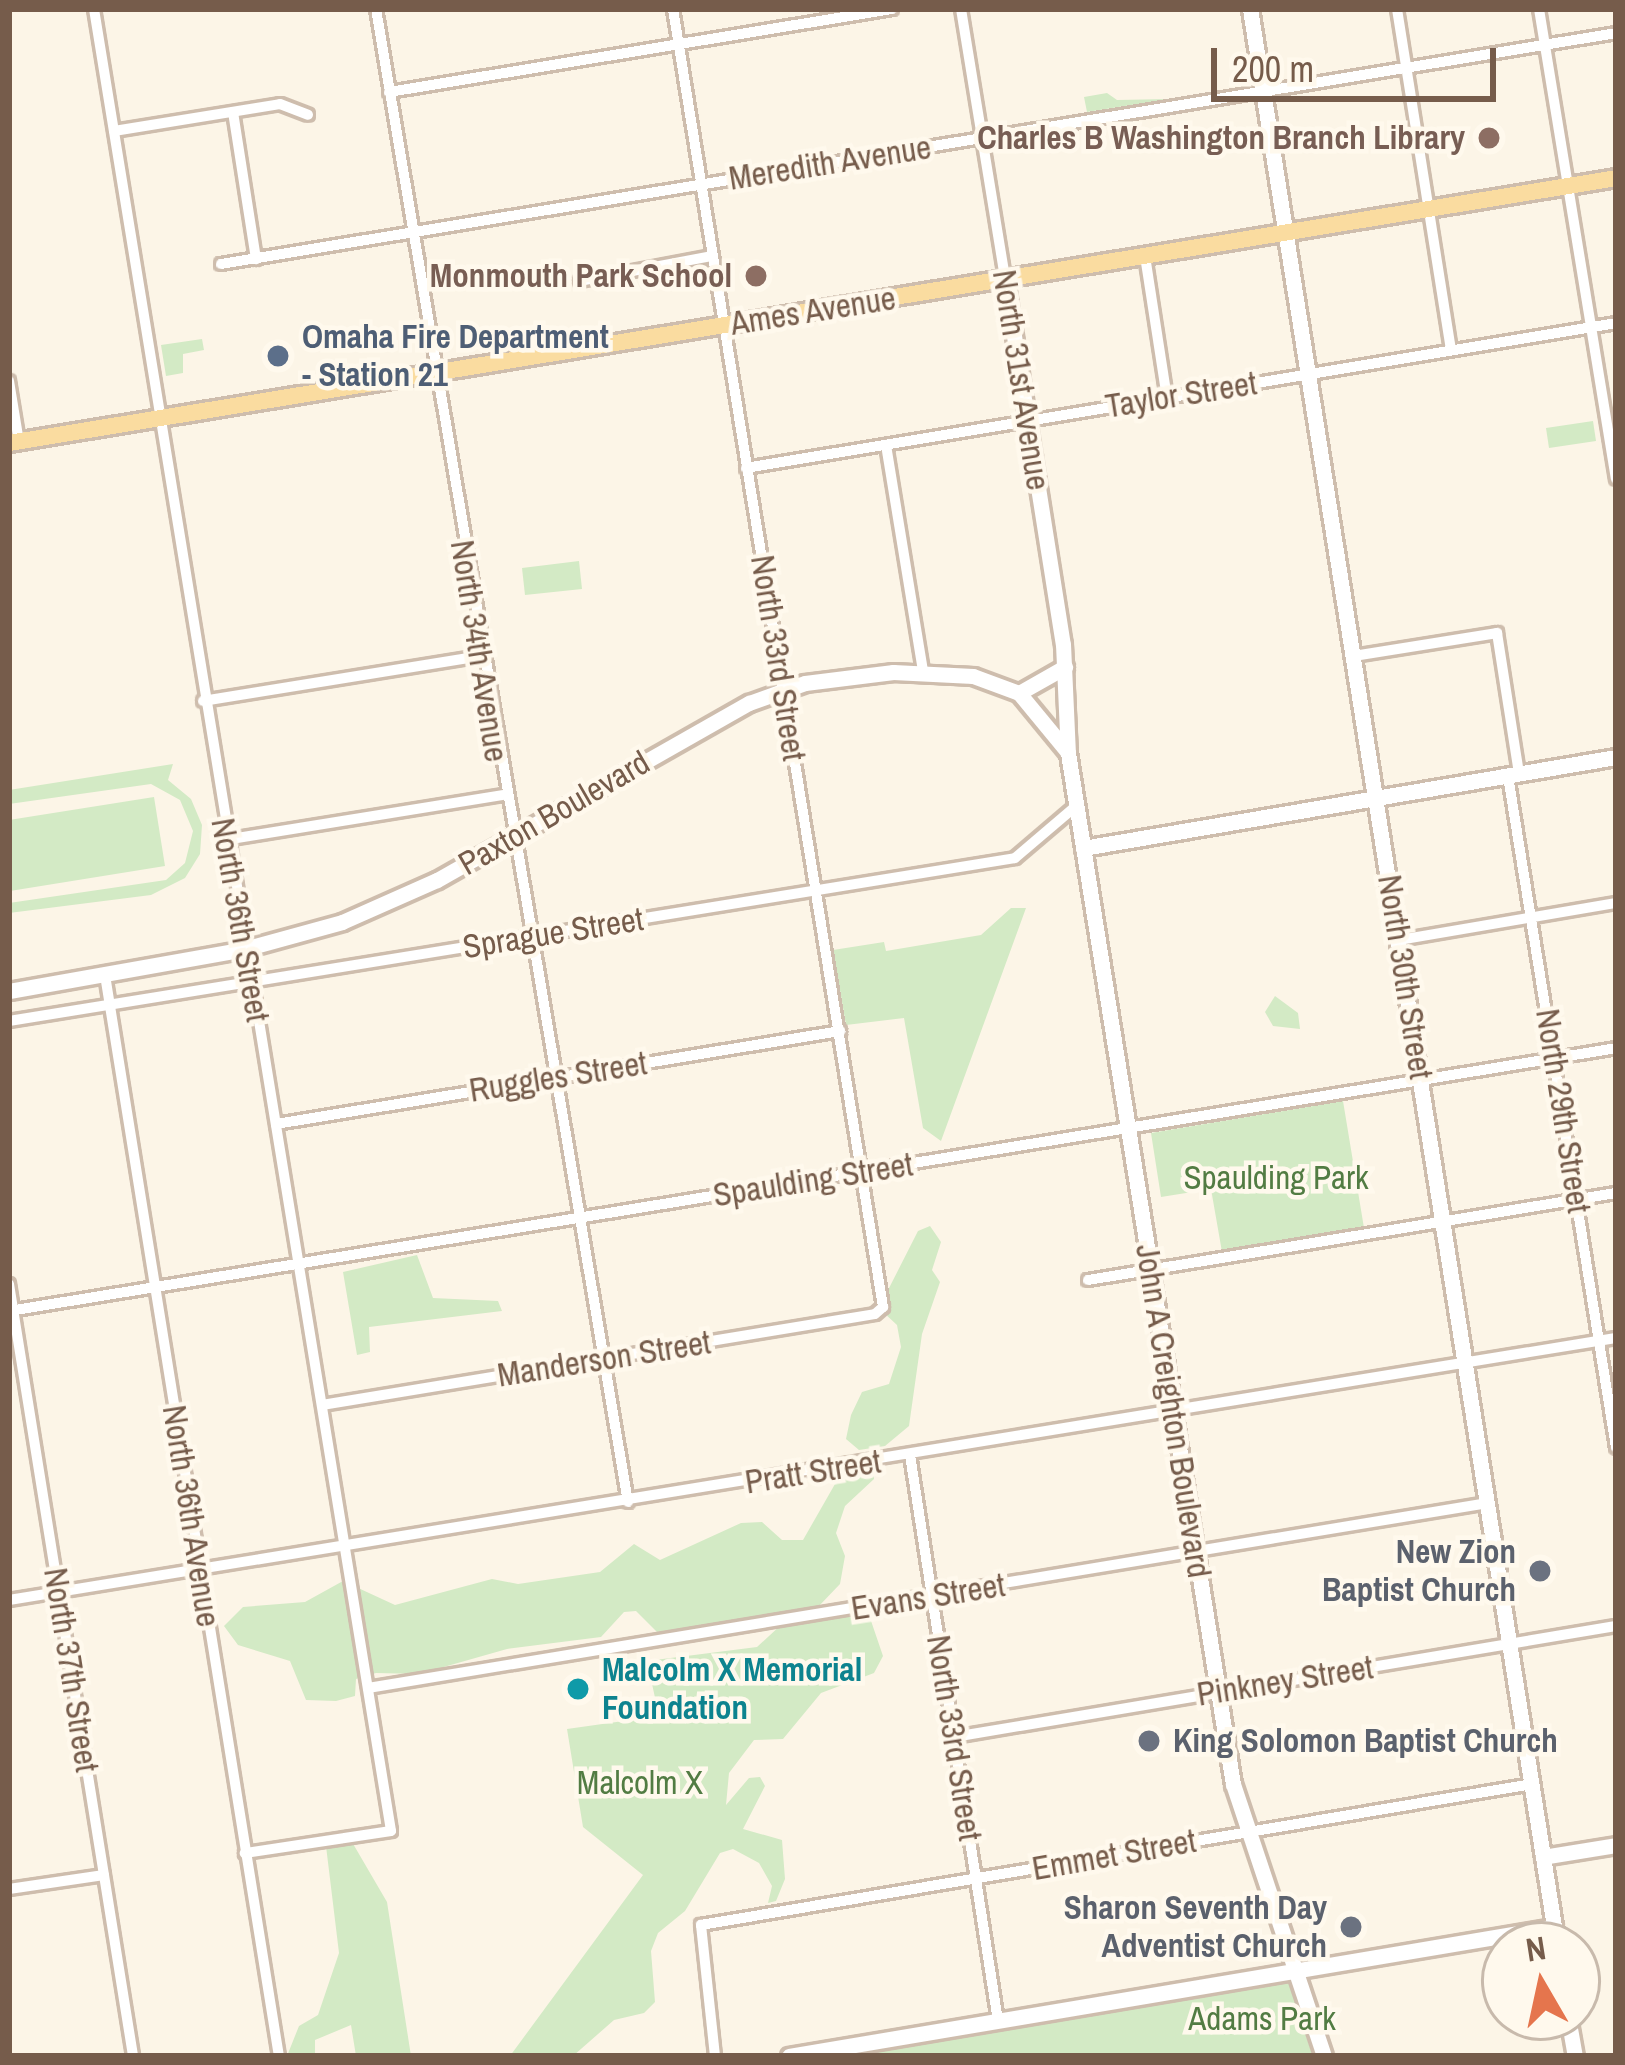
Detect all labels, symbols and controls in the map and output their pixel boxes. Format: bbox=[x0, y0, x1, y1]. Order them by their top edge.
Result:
scale bar bbox=[1217, 24, 1502, 98]
text: 200 m bbox=[1232, 45, 1314, 93]
place label: Charles B Washington Branch Library bbox=[977, 118, 1465, 158]
marker: Charles B Washington Branch Library bbox=[1476, 125, 1502, 151]
street label: Meredith Avenue bbox=[725, 127, 935, 199]
place label: Monmouth Park School bbox=[430, 256, 732, 296]
marker: Monmouth Park School bbox=[743, 263, 769, 289]
street label: North 31st Avenue bbox=[984, 266, 1058, 494]
street label: Ames Avenue bbox=[727, 278, 899, 344]
place label: Omaha Fire Department - Station 21 bbox=[302, 317, 609, 395]
marker: Omaha Fire Department - Station 21 bbox=[265, 343, 291, 369]
street label: Taylor Street bbox=[1103, 364, 1259, 426]
street label: North 34th Avenue bbox=[442, 537, 516, 765]
street label: North 33rd Street bbox=[742, 552, 814, 764]
street label: Paxton Boulevard bbox=[452, 742, 656, 884]
street label: North 36th Street bbox=[203, 815, 277, 1025]
street label: North 30th Street bbox=[1369, 872, 1441, 1082]
street label: Sprague Street bbox=[460, 899, 646, 967]
street label: North 29th Street bbox=[1527, 1006, 1599, 1216]
street label: Ruggles Street bbox=[467, 1043, 649, 1111]
street label: Spaulding Street bbox=[710, 1145, 916, 1215]
park label: Spaulding Park bbox=[1183, 1158, 1369, 1198]
street label: John A Creighton Boulevard bbox=[1127, 1240, 1219, 1582]
street label: Manderson Street bbox=[495, 1323, 713, 1395]
street label: North 36th Avenue bbox=[154, 1402, 228, 1630]
street label: Pratt Street bbox=[742, 1442, 884, 1502]
place label: New Zion Baptist Church bbox=[1322, 1532, 1516, 1610]
marker: New Zion Baptist Church bbox=[1527, 1558, 1553, 1584]
street label: North 37th Street bbox=[35, 1565, 107, 1775]
street label: Evans Street bbox=[848, 1565, 1008, 1629]
street label: North 33rd Street bbox=[918, 1632, 990, 1844]
street label: Pinkney Street bbox=[1194, 1648, 1376, 1714]
place label: Malcolm X Memorial Foundation bbox=[602, 1650, 862, 1728]
marker: Malcolm X Memorial Foundation bbox=[565, 1676, 591, 1702]
place label: King Solomon Baptist Church bbox=[1173, 1721, 1558, 1761]
marker: King Solomon Baptist Church bbox=[1136, 1728, 1162, 1754]
park label: Malcolm X bbox=[577, 1763, 703, 1803]
street label: Emmet Street bbox=[1029, 1821, 1199, 1889]
place label: Sharon Seventh Day Adventist Church bbox=[1064, 1888, 1327, 1966]
marker: Sharon Seventh Day Adventist Church bbox=[1338, 1914, 1364, 1940]
north arrow bbox=[1481, 1921, 1601, 2041]
text: N bbox=[1523, 1925, 1549, 1972]
park label: Adams Park bbox=[1188, 1999, 1336, 2039]

